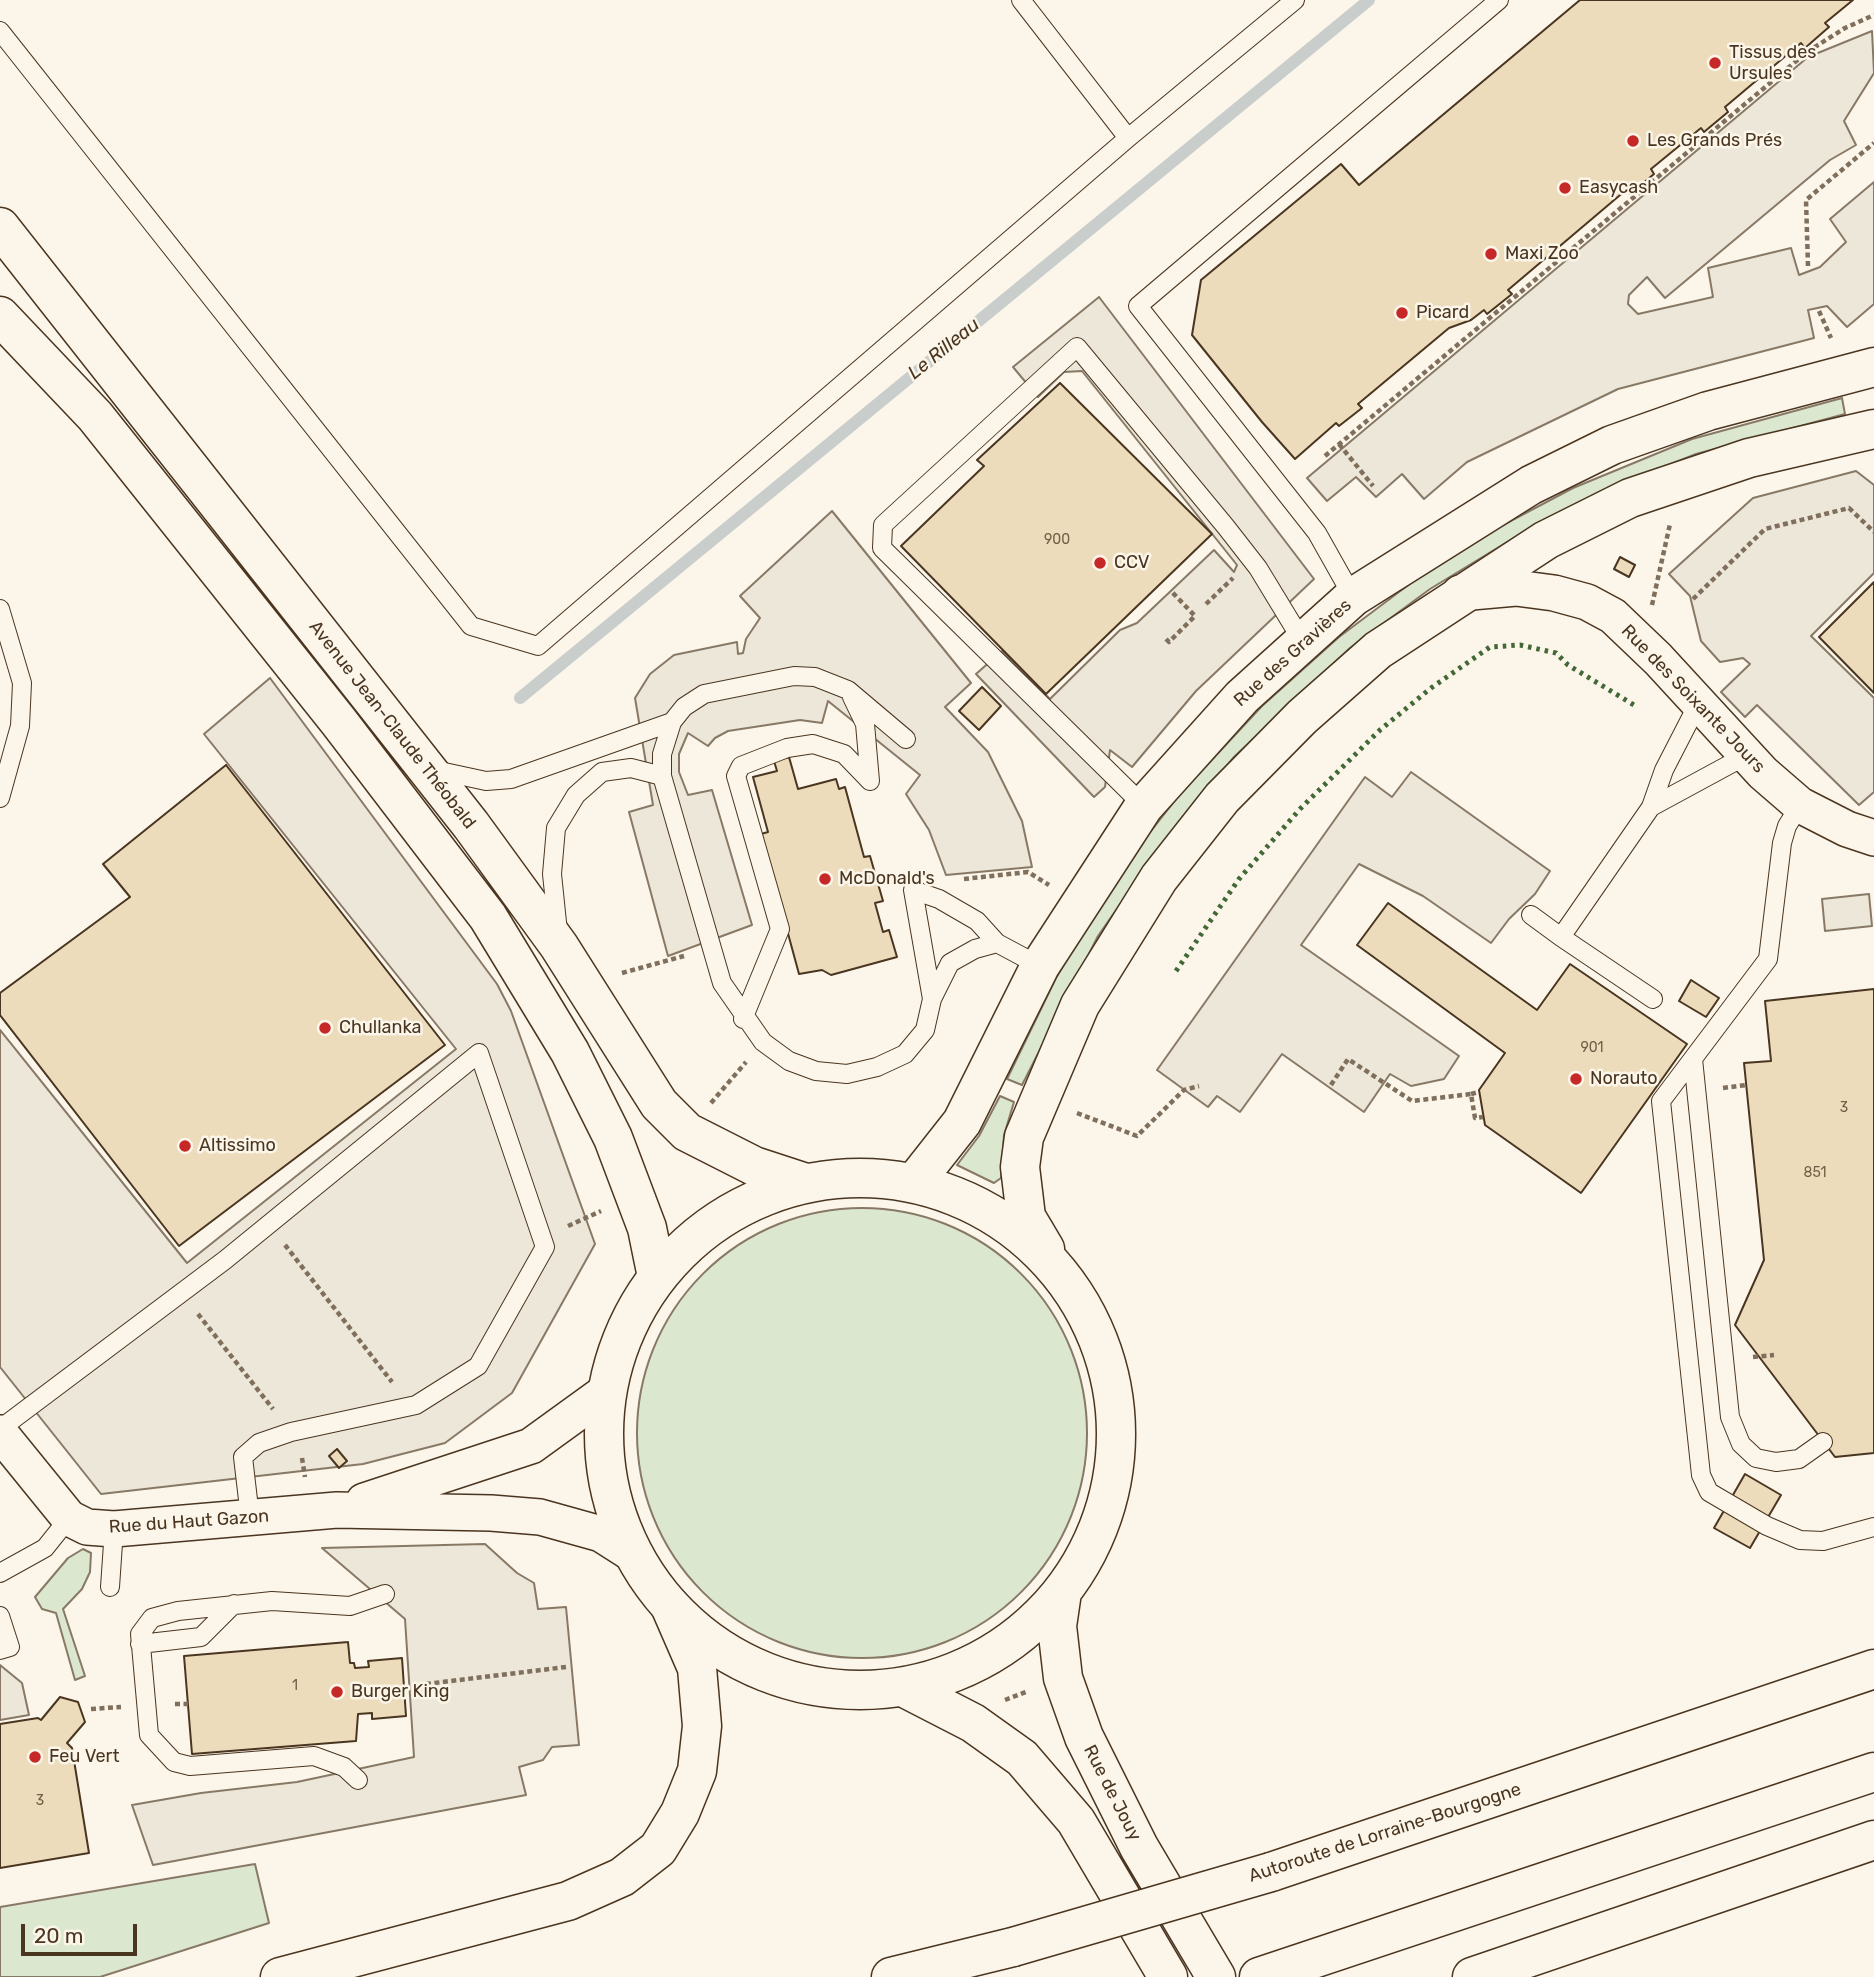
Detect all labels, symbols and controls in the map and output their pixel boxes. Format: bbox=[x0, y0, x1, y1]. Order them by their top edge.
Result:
place label: Tissus des Ursules bbox=[1729, 42, 1816, 84]
marker: Tissus des Ursules bbox=[1707, 55, 1723, 71]
place label: Les Grands Prés bbox=[1647, 130, 1782, 152]
marker: Les Grands Prés bbox=[1625, 133, 1641, 149]
place label: Easycash bbox=[1579, 177, 1658, 199]
marker: Easycash bbox=[1557, 180, 1573, 196]
place label: Maxi Zoo bbox=[1505, 243, 1579, 265]
marker: Maxi Zoo bbox=[1483, 246, 1499, 262]
place label: Picard bbox=[1416, 302, 1469, 324]
marker: Picard bbox=[1394, 305, 1410, 321]
water label: Le Rilleau bbox=[904, 313, 984, 385]
house number: 900 bbox=[1044, 532, 1070, 548]
place label: CCV bbox=[1114, 552, 1149, 574]
marker: CCV bbox=[1092, 555, 1108, 571]
street label: Rue des Gravières bbox=[1230, 595, 1356, 711]
street label: Avenue Jean-Claude Théobald bbox=[304, 617, 480, 833]
street label: Rue des Soixante Jours bbox=[1617, 620, 1769, 778]
place label: McDonald's bbox=[839, 868, 935, 890]
marker: McDonald's bbox=[817, 871, 833, 887]
place label: Chullanka bbox=[339, 1017, 421, 1039]
marker: Chullanka bbox=[317, 1020, 333, 1036]
house number: 901 bbox=[1580, 1040, 1604, 1056]
place label: Norauto bbox=[1590, 1068, 1658, 1090]
marker: Norauto bbox=[1568, 1071, 1584, 1087]
house number: 3 bbox=[1840, 1100, 1848, 1116]
place label: Altissimo bbox=[199, 1135, 276, 1157]
marker: Altissimo bbox=[177, 1138, 193, 1154]
house number: 851 bbox=[1804, 1165, 1826, 1181]
street label: Rue du Haut Gazon bbox=[108, 1506, 270, 1538]
house number: 1 bbox=[292, 1678, 298, 1694]
place label: Burger King bbox=[351, 1681, 449, 1703]
marker: Burger King bbox=[329, 1684, 345, 1700]
street label: Rue de Jouy bbox=[1079, 1741, 1145, 1845]
place label: Feu Vert bbox=[49, 1746, 119, 1768]
marker: Feu Vert bbox=[27, 1749, 43, 1765]
street label: Autoroute de Lorraine-Bourgogne bbox=[1246, 1779, 1524, 1887]
house number: 3 bbox=[36, 1793, 44, 1809]
scale bar bbox=[24, 1910, 140, 1954]
text: 20 m bbox=[34, 1923, 83, 1948]

